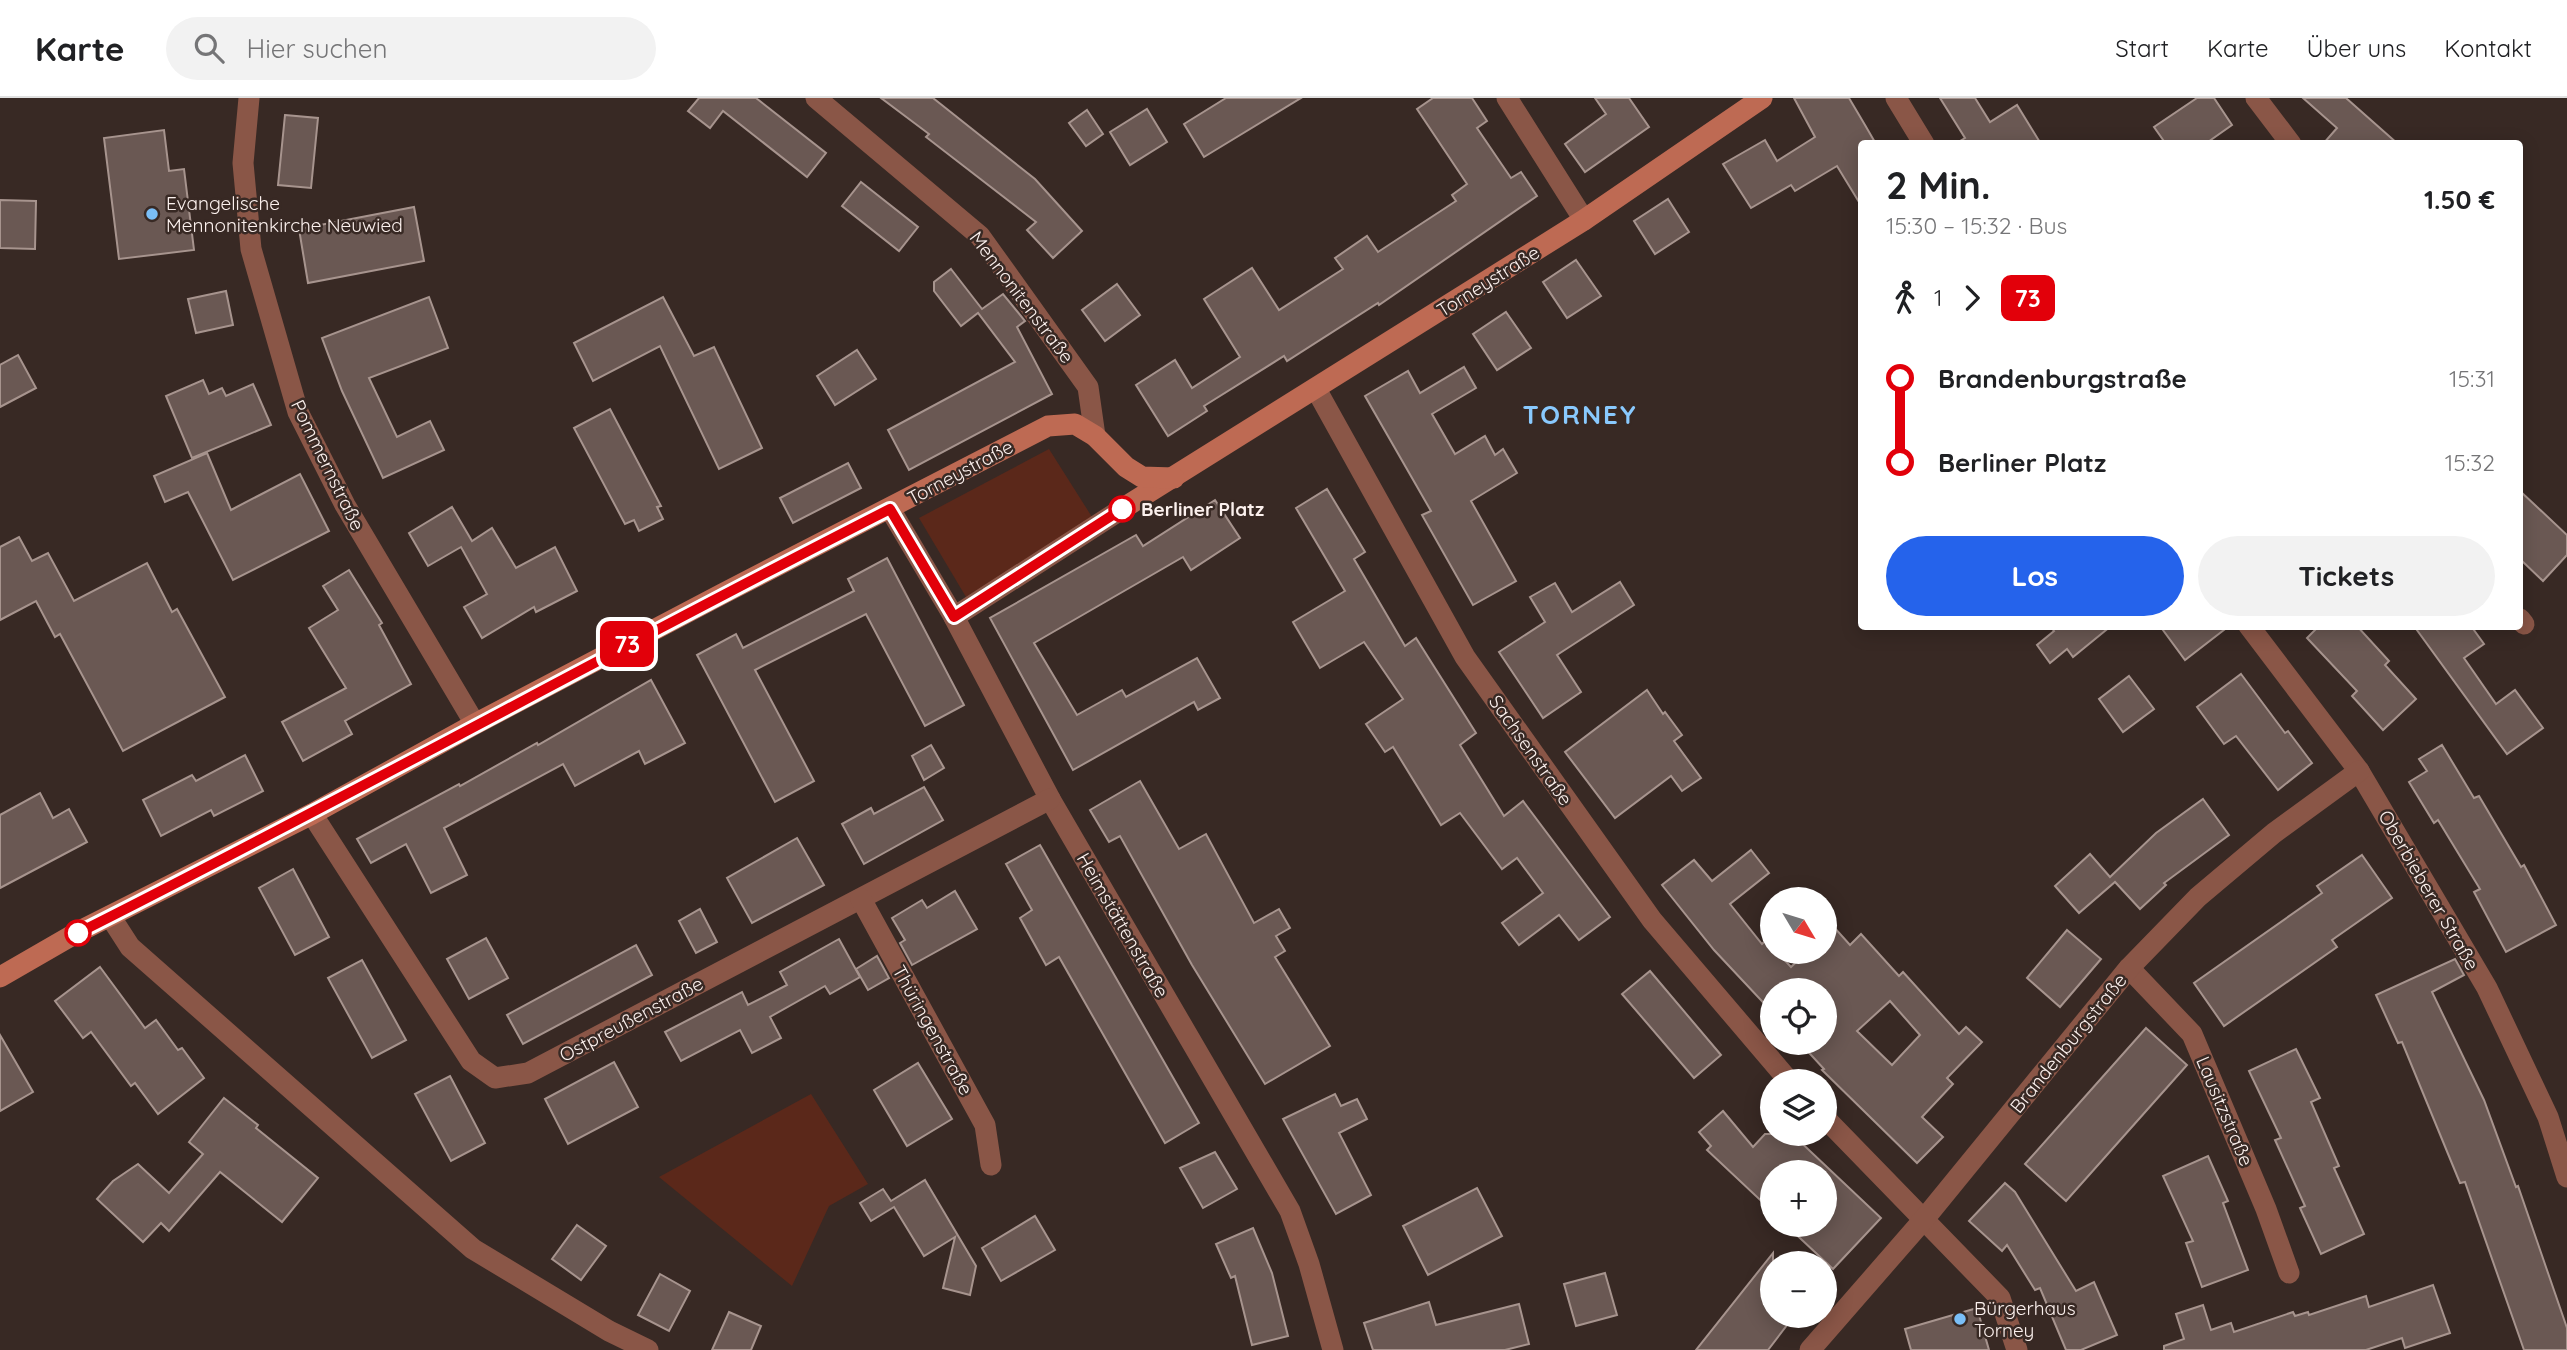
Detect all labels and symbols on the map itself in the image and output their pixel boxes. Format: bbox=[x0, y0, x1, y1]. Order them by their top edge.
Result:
place label: Evangelische Mennonitenkirche Neuwied bbox=[166, 191, 403, 237]
marker: Evangelische Mennonitenkirche Neuwied bbox=[144, 206, 160, 222]
street label: Mennonitenstraße bbox=[965, 226, 1079, 368]
street label: Torneystraße bbox=[1432, 240, 1544, 322]
street label: Pommernstraße bbox=[286, 396, 370, 534]
district label: TORNEY bbox=[1523, 398, 1637, 431]
street label: Torneystraße bbox=[903, 434, 1017, 510]
marker: Berliner Platz bbox=[1109, 496, 1135, 522]
place label: Berliner Platz bbox=[1141, 497, 1264, 521]
line badge: 73 bbox=[596, 621, 658, 667]
street label: Sachsenstraße bbox=[1484, 690, 1578, 810]
street label: Oberbieberer Straße bbox=[2373, 806, 2485, 974]
street label: Heimstättenstraße bbox=[1072, 848, 1174, 1002]
north arrow bbox=[1760, 887, 1838, 964]
unlabelled marker bbox=[65, 920, 91, 946]
street label: Thüringenstraße bbox=[887, 961, 979, 1099]
street label: Brandenburgstraße bbox=[2004, 968, 2132, 1118]
street label: Ostpreußenstraße bbox=[555, 971, 707, 1067]
street label: Lausitzstraße bbox=[2191, 1052, 2259, 1170]
place label: Bürgerhaus Torney bbox=[1974, 1296, 2076, 1342]
marker: Bürgerhaus Torney bbox=[1952, 1311, 1968, 1327]

